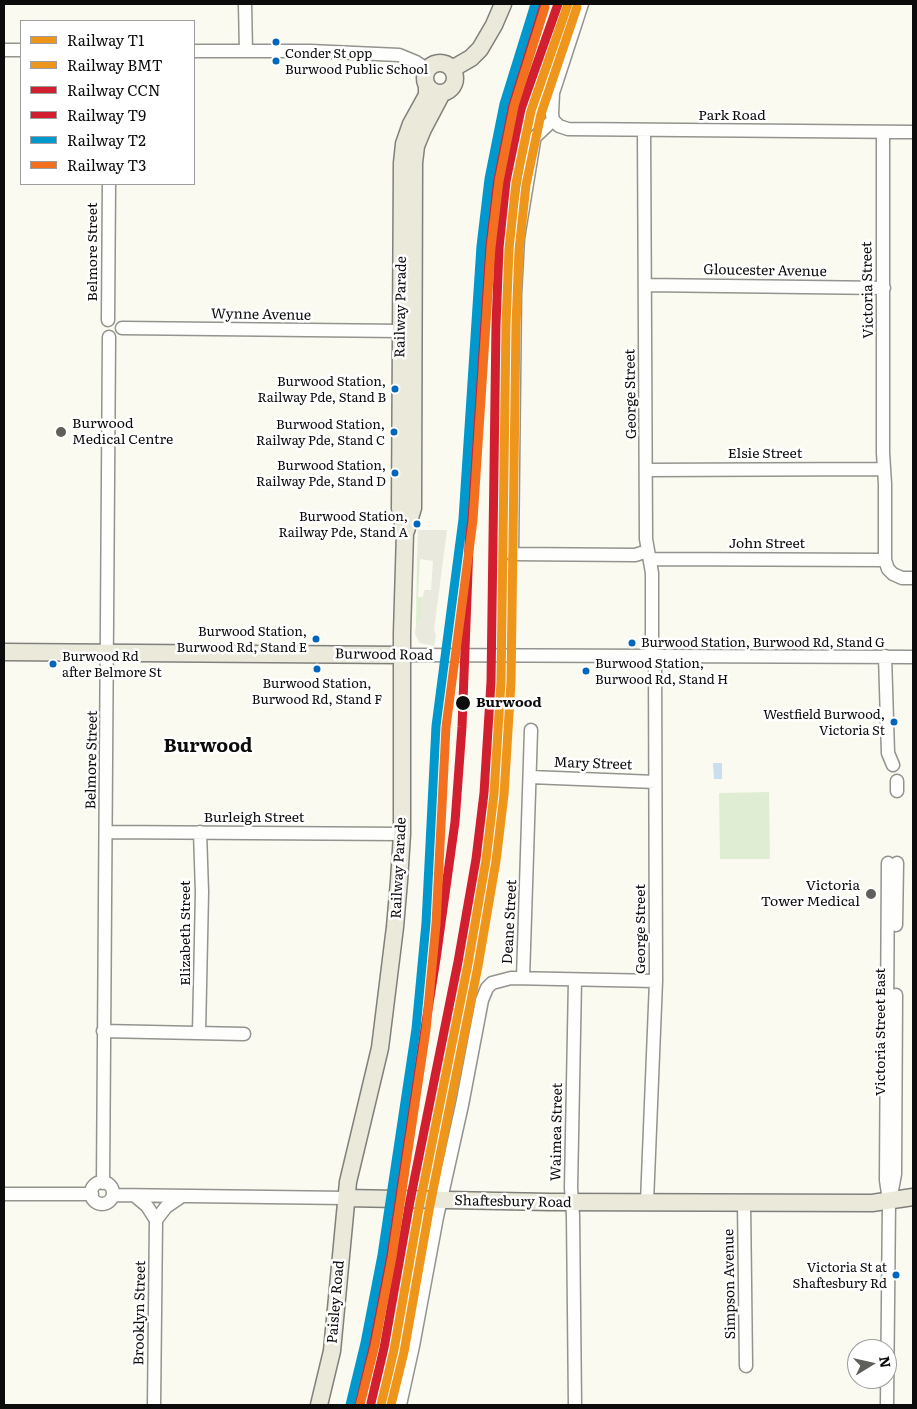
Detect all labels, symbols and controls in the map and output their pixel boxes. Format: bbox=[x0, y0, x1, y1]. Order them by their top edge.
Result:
legend bbox=[20, 20, 195, 185]
text: Railway T1 bbox=[67, 28, 144, 51]
unlabelled marker bbox=[271, 37, 281, 47]
place label: Conder St opp Burwood Public School bbox=[285, 46, 428, 77]
text: Railway BMT bbox=[67, 53, 163, 76]
marker: Conder St opp Burwood Public School bbox=[271, 56, 281, 66]
text: Railway CCN bbox=[67, 78, 161, 101]
text: Railway T9 bbox=[67, 103, 146, 126]
street label: Park Road bbox=[698, 108, 766, 124]
text: Railway T2 bbox=[67, 128, 146, 151]
text: Railway T3 bbox=[67, 153, 146, 176]
street label: Belmore Street bbox=[85, 202, 101, 302]
street label: Victoria Street bbox=[859, 241, 877, 339]
street label: Railway Parade bbox=[392, 256, 410, 358]
street label: Gloucester Avenue bbox=[703, 262, 827, 280]
street label: Wynne Avenue bbox=[211, 306, 311, 324]
street label: George Street bbox=[622, 349, 640, 439]
place label: Burwood Station, Railway Pde, Stand B bbox=[257, 374, 386, 405]
marker: Burwood Station, Railway Pde, Stand B bbox=[390, 384, 400, 394]
place label: Burwood Medical Centre bbox=[72, 416, 173, 448]
place label: Burwood Station, Railway Pde, Stand C bbox=[256, 417, 385, 448]
marker: Burwood Medical Centre bbox=[54, 425, 68, 439]
marker: Burwood Station, Railway Pde, Stand C bbox=[389, 427, 399, 437]
street label: Elsie Street bbox=[728, 446, 802, 462]
place label: Burwood Station, Railway Pde, Stand D bbox=[256, 458, 386, 489]
marker: Burwood Station, Railway Pde, Stand D bbox=[390, 468, 400, 478]
place label: Burwood Station, Railway Pde, Stand A bbox=[278, 509, 408, 540]
marker: Burwood Station, Railway Pde, Stand A bbox=[412, 519, 422, 529]
street label: John Street bbox=[729, 536, 805, 552]
place label: Burwood Station, Burwood Rd, Stand E bbox=[176, 624, 307, 655]
marker: Burwood Station, Burwood Rd, Stand E bbox=[311, 634, 321, 644]
place label: Burwood Station, Burwood Rd, Stand G bbox=[641, 635, 885, 651]
marker: Burwood Station, Burwood Rd, Stand G bbox=[627, 638, 637, 648]
street label: Burwood Road bbox=[335, 646, 433, 664]
place label: Burwood Rd after Belmore St bbox=[62, 649, 162, 680]
place label: Burwood Station, Burwood Rd, Stand H bbox=[595, 656, 728, 687]
marker: Burwood Rd after Belmore St bbox=[48, 659, 58, 669]
marker: Burwood Station, Burwood Rd, Stand F bbox=[312, 664, 322, 674]
marker: Burwood Station, Burwood Rd, Stand H bbox=[581, 666, 591, 676]
place label: Burwood Station, Burwood Rd, Stand F bbox=[252, 676, 382, 707]
marker: Burwood bbox=[454, 694, 472, 712]
place label: Burwood bbox=[476, 695, 542, 711]
place label: Westfield Burwood, Victoria St bbox=[763, 707, 885, 738]
street label: Belmore Street bbox=[83, 710, 101, 810]
marker: Westfield Burwood, Victoria St bbox=[889, 717, 899, 727]
district label: Burwood bbox=[163, 735, 253, 757]
street label: Mary Street bbox=[553, 754, 633, 774]
street label: Burleigh Street bbox=[204, 810, 304, 826]
street label: Railway Parade bbox=[388, 817, 410, 919]
place label: Victoria Tower Medical bbox=[761, 878, 860, 910]
street label: Deane Street bbox=[499, 879, 521, 965]
street label: Elizabeth Street bbox=[178, 880, 194, 986]
street label: George Street bbox=[633, 884, 649, 974]
marker: Victoria Tower Medical bbox=[864, 887, 878, 901]
street label: Victoria Street East bbox=[873, 968, 889, 1096]
street label: Waimea Street bbox=[548, 1083, 566, 1181]
street label: Shaftesbury Road bbox=[454, 1193, 572, 1211]
street label: Simpson Avenue bbox=[721, 1229, 739, 1339]
street label: Brooklyn Street bbox=[131, 1260, 149, 1366]
street label: Paisley Road bbox=[324, 1260, 348, 1344]
place label: Victoria St at Shaftesbury Rd bbox=[793, 1260, 887, 1291]
marker: Victoria St at Shaftesbury Rd bbox=[891, 1270, 901, 1280]
north arrow bbox=[847, 1339, 897, 1389]
text: N bbox=[875, 1354, 897, 1369]

